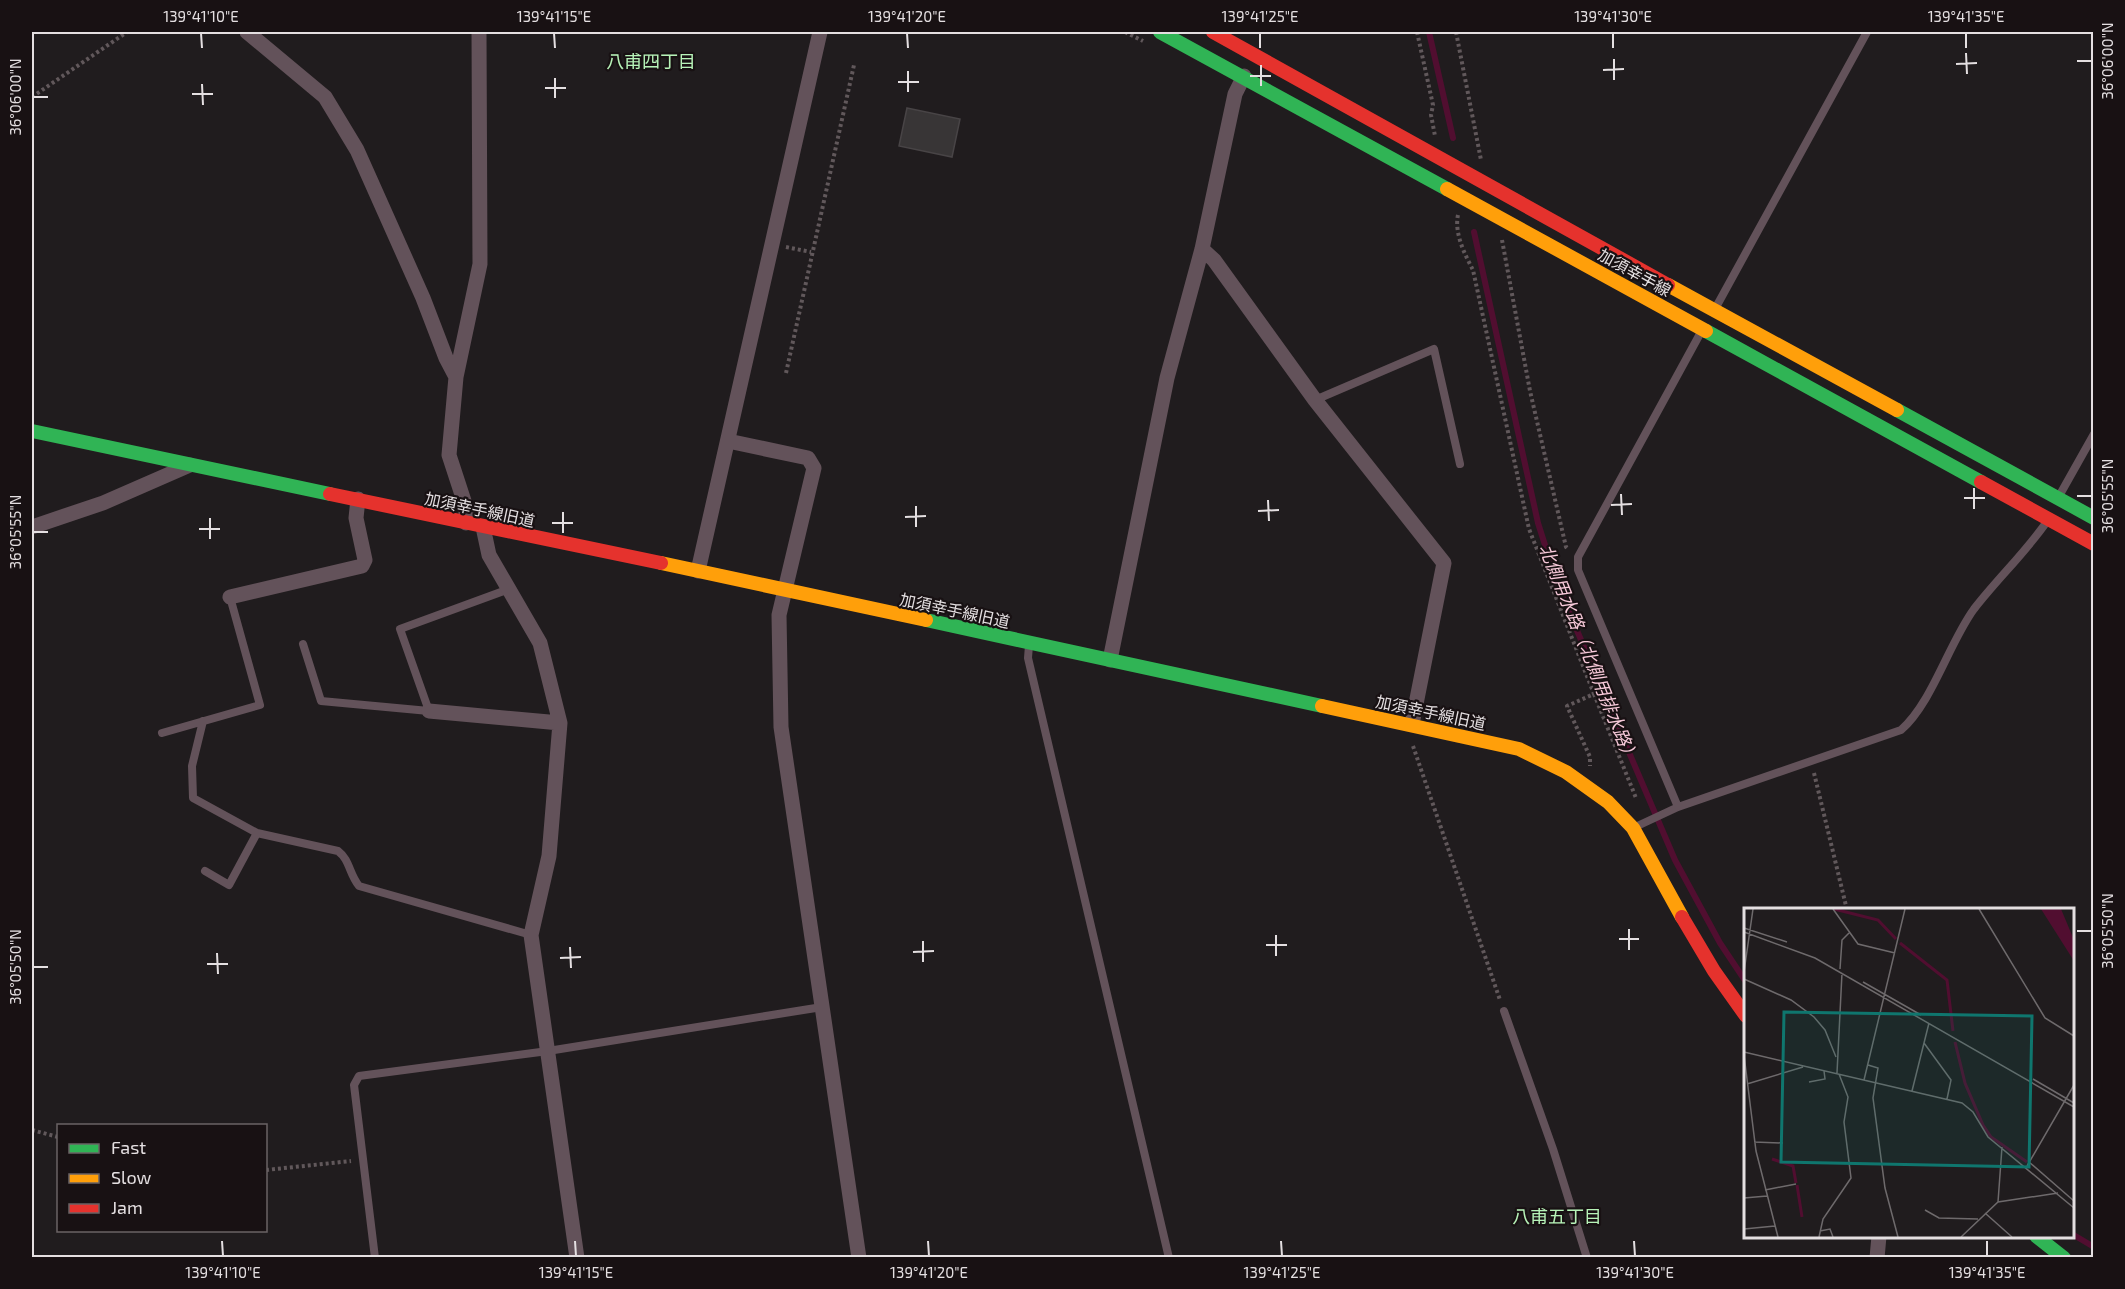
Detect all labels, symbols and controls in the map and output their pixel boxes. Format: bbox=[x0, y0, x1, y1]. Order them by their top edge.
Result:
text: 139°41'10"E bbox=[163, 7, 239, 25]
text: 139°41'15"E bbox=[517, 7, 591, 25]
text: 139°41'20"E bbox=[868, 7, 946, 25]
text: 139°41'25"E bbox=[1222, 7, 1298, 25]
text: 139°41'30"E bbox=[1574, 7, 1652, 25]
text: 139°41'35"E bbox=[1928, 7, 2004, 25]
text: 36°06'00"N bbox=[2098, 22, 2116, 100]
district label: 八甫四丁目 bbox=[606, 50, 696, 72]
text: 36°06'00"N bbox=[6, 58, 24, 136]
street label: 加須幸手線 bbox=[1595, 244, 1675, 300]
text: 36°05'55"N bbox=[2098, 459, 2116, 533]
street label: 加須幸手線旧道 bbox=[423, 488, 537, 530]
text: 36°05'55"N bbox=[6, 495, 24, 569]
water label: 北側用水路（北側用排水路） bbox=[1535, 540, 1643, 766]
street label: 加須幸手線旧道 bbox=[898, 589, 1012, 631]
street label: 加須幸手線旧道 bbox=[1374, 691, 1488, 733]
text: 36°05'50"N bbox=[2098, 893, 2116, 969]
inset map bbox=[1744, 908, 2074, 1238]
text: 36°05'50"N bbox=[6, 929, 24, 1005]
legend bbox=[57, 1124, 267, 1232]
text: Fast bbox=[111, 1136, 146, 1158]
text: Slow bbox=[111, 1166, 152, 1188]
text: Jam bbox=[111, 1196, 143, 1218]
district label: 八甫五丁目 bbox=[1512, 1205, 1602, 1227]
text: 139°41'10"E bbox=[185, 1263, 261, 1281]
text: 139°41'15"E bbox=[539, 1263, 613, 1281]
text: 139°41'20"E bbox=[890, 1263, 968, 1281]
text: 139°41'25"E bbox=[1244, 1263, 1320, 1281]
text: 139°41'30"E bbox=[1596, 1263, 1674, 1281]
text: 139°41'35"E bbox=[1949, 1263, 2025, 1281]

